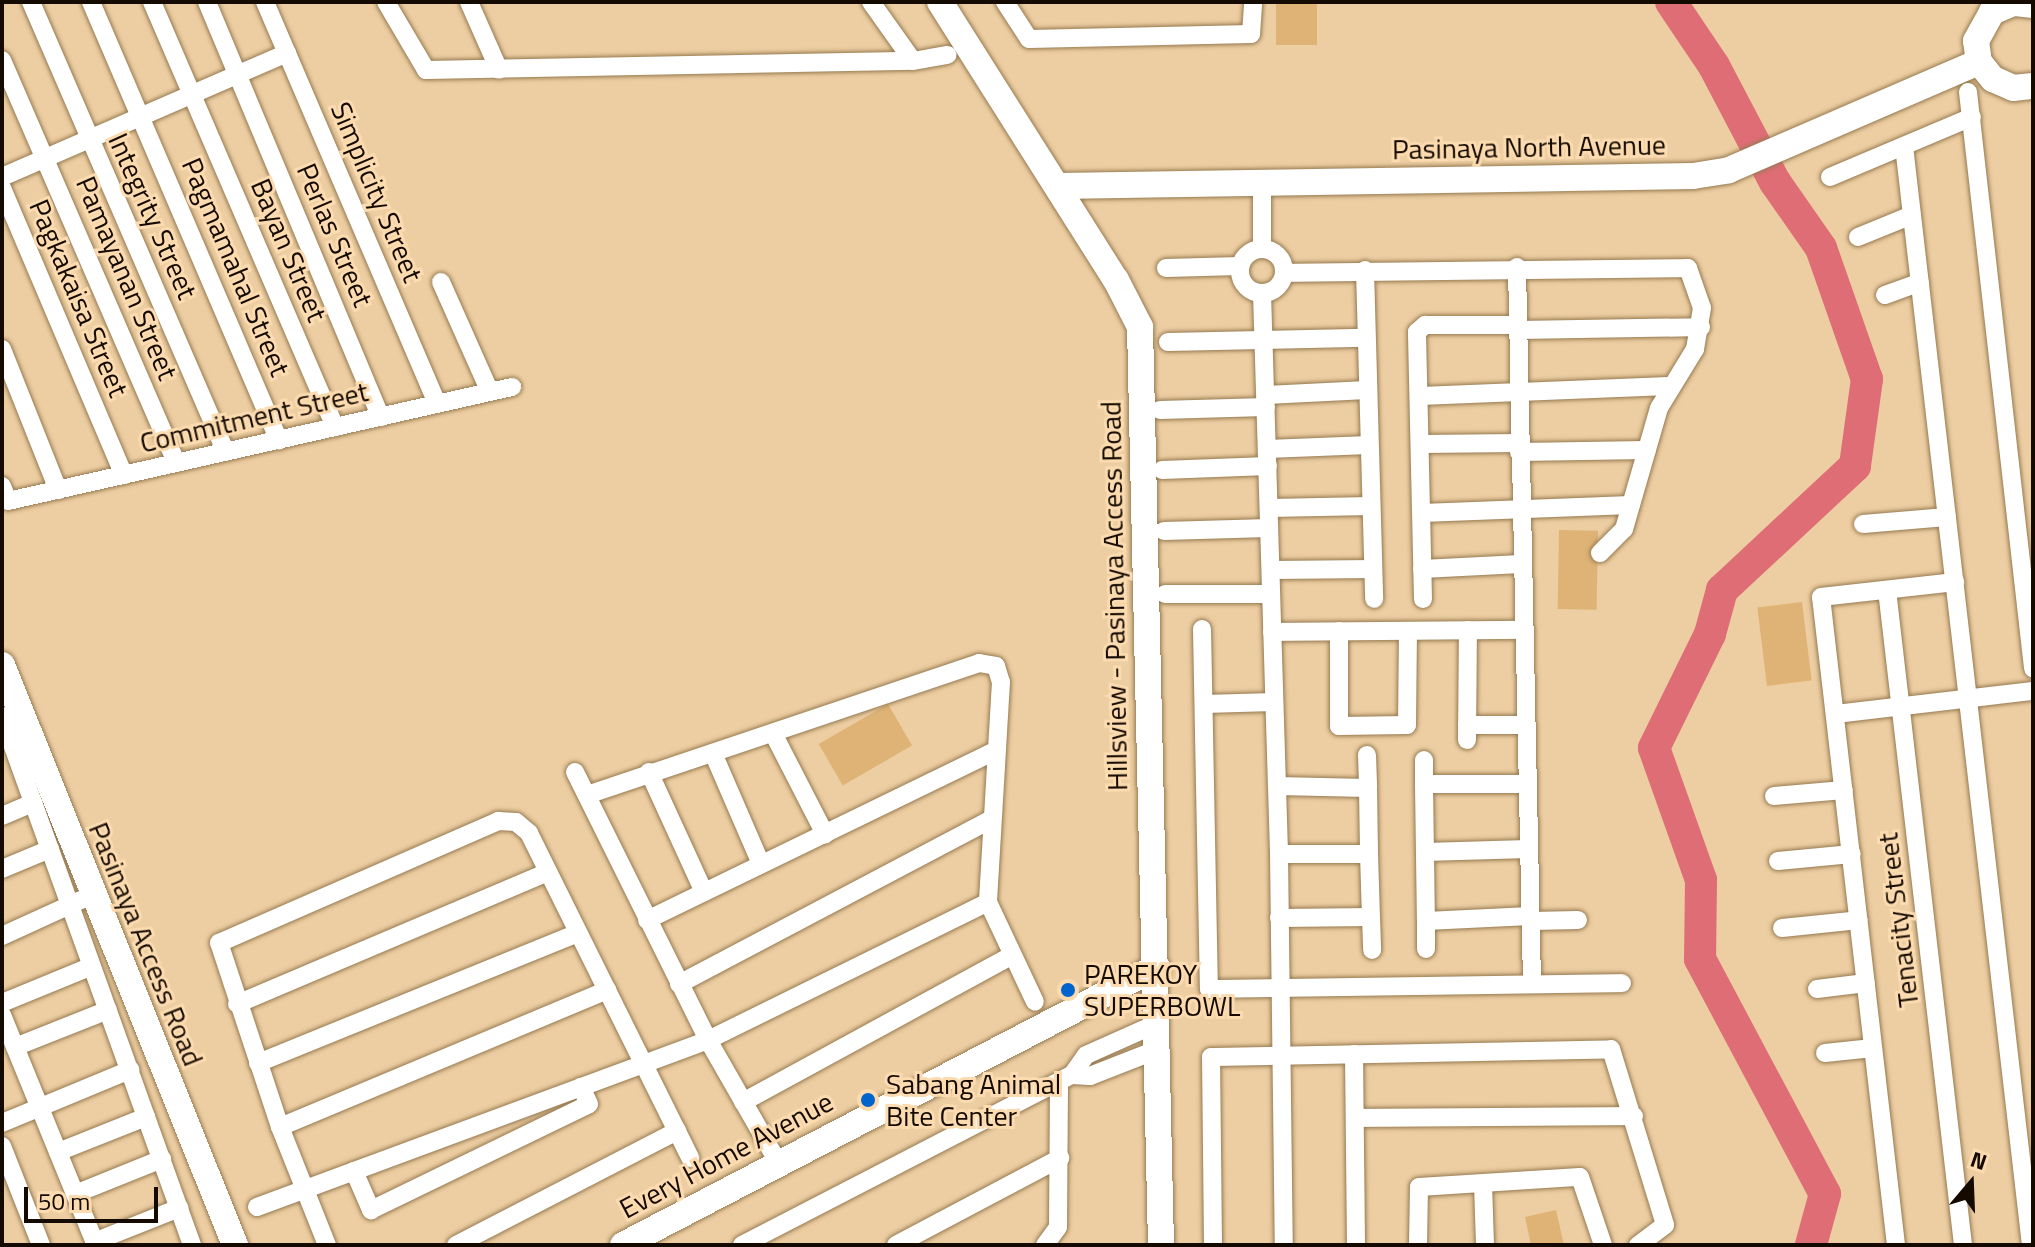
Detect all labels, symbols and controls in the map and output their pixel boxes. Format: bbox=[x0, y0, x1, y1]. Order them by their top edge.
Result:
street label: Simplicity Street bbox=[324, 97, 430, 287]
street label: Integrity Street bbox=[102, 128, 204, 304]
street label: Pasinaya North Avenue bbox=[1392, 128, 1666, 166]
street label: Pagmamahal Street bbox=[175, 153, 297, 381]
street label: Perlas Street bbox=[290, 158, 380, 312]
street label: Pamayanan Street bbox=[69, 171, 185, 385]
street label: Bayan Street bbox=[244, 174, 334, 326]
street label: Pagkakaisa Street bbox=[22, 194, 136, 402]
street label: Commitment Street bbox=[137, 374, 371, 460]
street label: Hillsview - Pasinaya Access Road bbox=[1094, 401, 1134, 791]
street label: Pasinaya Access Road bbox=[82, 817, 210, 1071]
street label: Tenacity Street bbox=[1871, 831, 1925, 1009]
place label: PAREKOY SUPERBOWL bbox=[1084, 957, 1240, 1023]
marker: PAREKOY SUPERBOWL bbox=[1059, 981, 1077, 999]
place label: Sabang Animal Bite Center bbox=[886, 1067, 1061, 1133]
street label: Every Home Avenue bbox=[614, 1085, 838, 1225]
marker: Sabang Animal Bite Center bbox=[857, 1089, 879, 1111]
text: N bbox=[1966, 1142, 1992, 1179]
north arrow bbox=[1931, 1143, 2011, 1223]
scale bar bbox=[28, 1171, 162, 1221]
text: 50 m bbox=[38, 1183, 90, 1219]

